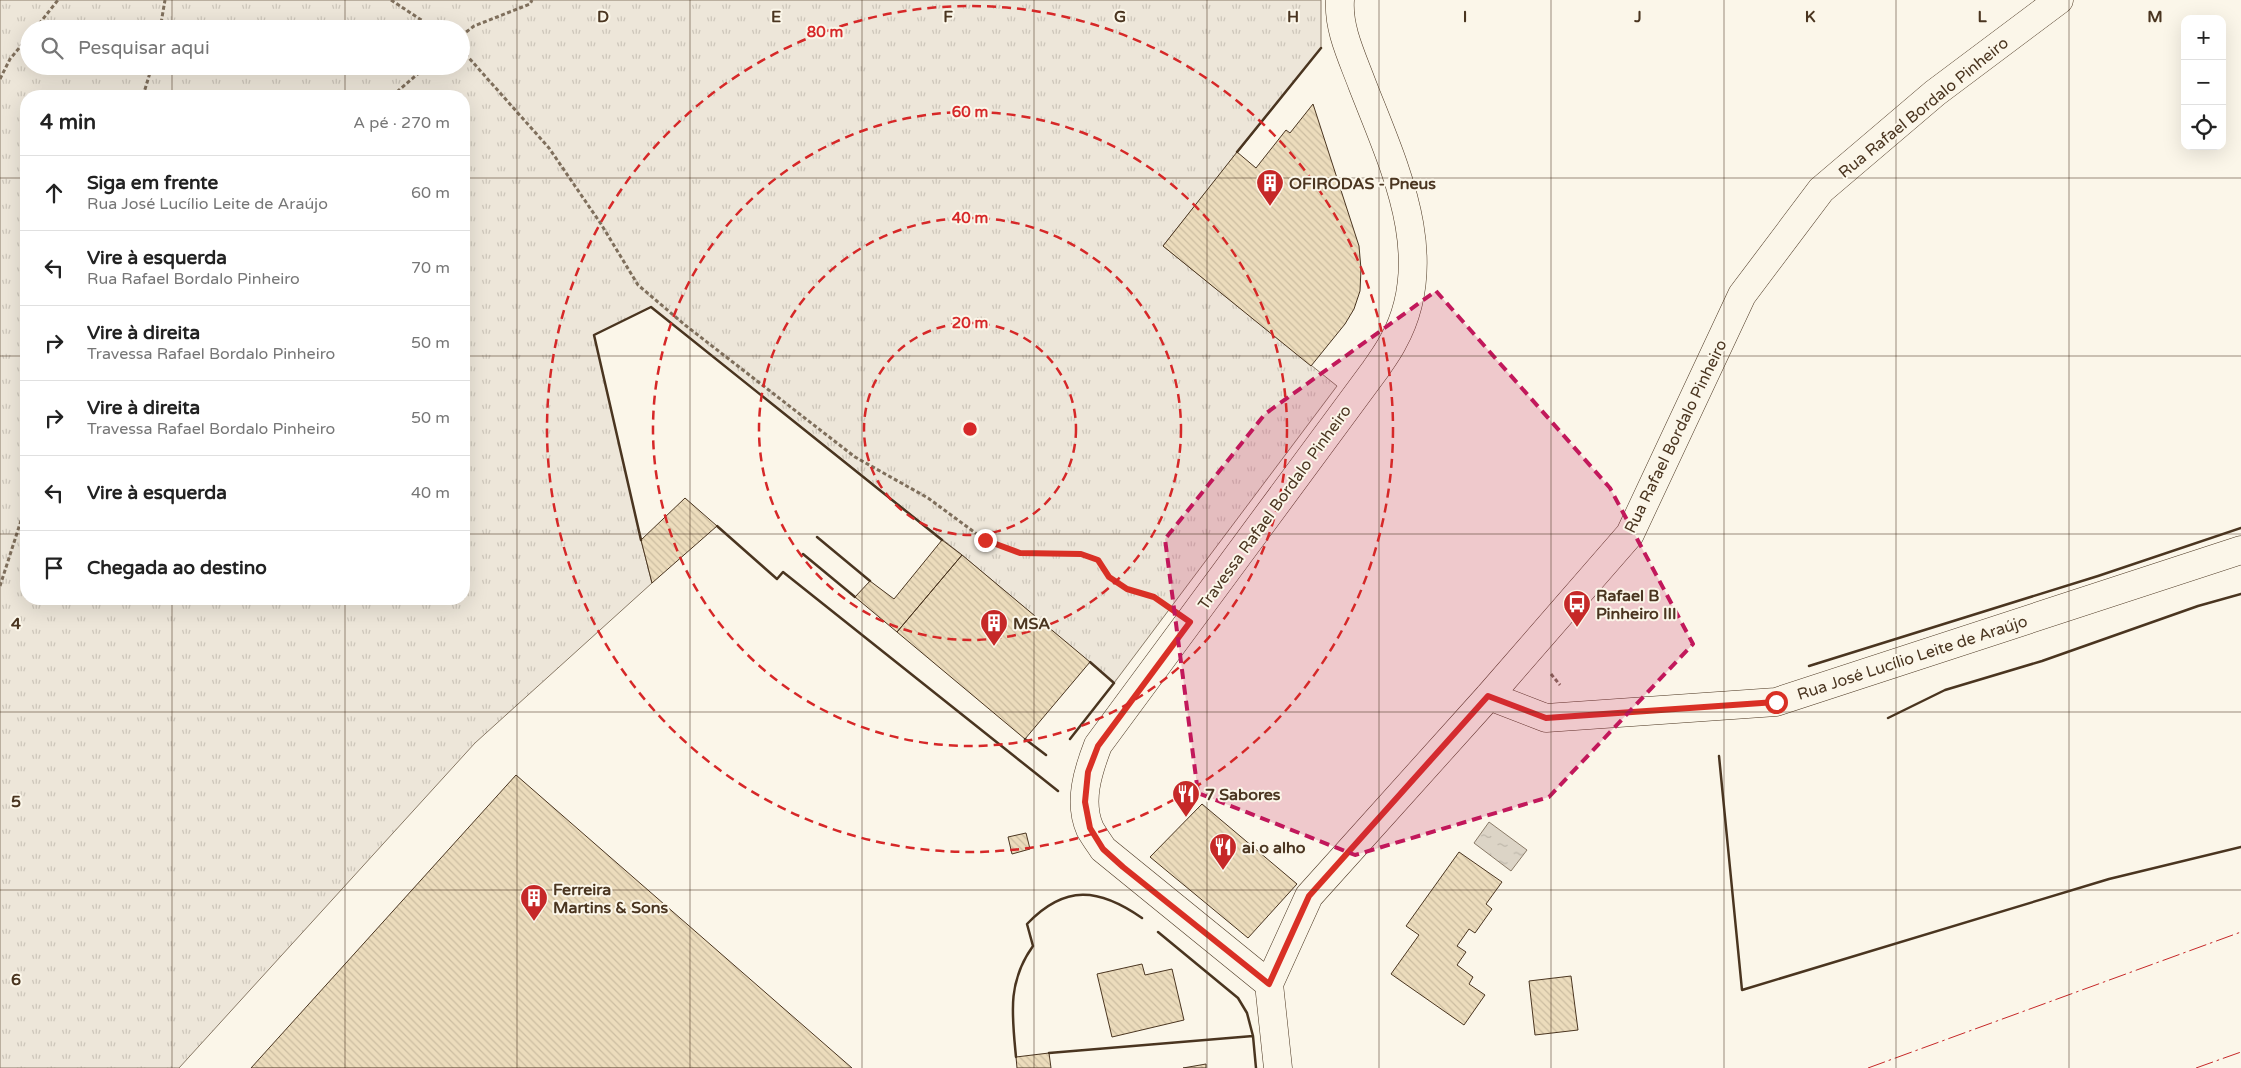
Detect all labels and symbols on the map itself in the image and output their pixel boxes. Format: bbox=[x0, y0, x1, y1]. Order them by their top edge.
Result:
text: D bbox=[597, 7, 609, 27]
text: E bbox=[771, 7, 781, 27]
text: F bbox=[943, 7, 953, 27]
text: G bbox=[1114, 7, 1126, 27]
text: H bbox=[1287, 7, 1299, 27]
text: I bbox=[1463, 7, 1467, 27]
text: J bbox=[1633, 7, 1642, 27]
text: K bbox=[1805, 7, 1816, 27]
text: L bbox=[1977, 7, 1987, 27]
text: M bbox=[2147, 7, 2163, 27]
text: 80 m bbox=[807, 23, 843, 41]
street label: Rua Rafael Bordalo Pinheiro bbox=[1835, 33, 2013, 183]
text: 60 m bbox=[952, 103, 988, 121]
building icon: OFIRODAS - Pneus bbox=[1255, 168, 1285, 207]
place label: OFIRODAS - Pneus bbox=[1289, 174, 1436, 194]
text: 40 m bbox=[952, 209, 988, 227]
text: 20 m bbox=[952, 314, 988, 332]
street label: Rua Rafael Bordalo Pinheiro bbox=[1620, 336, 1732, 536]
street label: Travessa Rafael Bordalo Pinheiro bbox=[1194, 401, 1356, 614]
centre of rings bbox=[961, 420, 979, 438]
route end bbox=[974, 529, 997, 552]
place label: Rafael B Pinheiro III bbox=[1596, 586, 1677, 624]
bus stop icon: Rafael B Pinheiro III bbox=[1562, 589, 1592, 628]
building icon: MSA bbox=[979, 608, 1009, 647]
street label: Rua José Lucílio Leite de Araújo bbox=[1795, 611, 2030, 705]
text: 4 bbox=[11, 614, 21, 634]
place label: MSA bbox=[1013, 614, 1050, 634]
route start bbox=[1765, 691, 1788, 714]
restaurant icon: 7 Sabores bbox=[1171, 779, 1201, 818]
place label: 7 Sabores bbox=[1205, 785, 1281, 805]
text: 5 bbox=[11, 792, 21, 812]
restaurant icon: ai o alho bbox=[1208, 832, 1238, 871]
place label: ai o alho bbox=[1242, 838, 1306, 858]
place label: Ferreira Martins & Sons bbox=[553, 880, 668, 918]
building icon: Ferreira Martins & Sons bbox=[519, 883, 549, 922]
text: 6 bbox=[11, 970, 21, 990]

